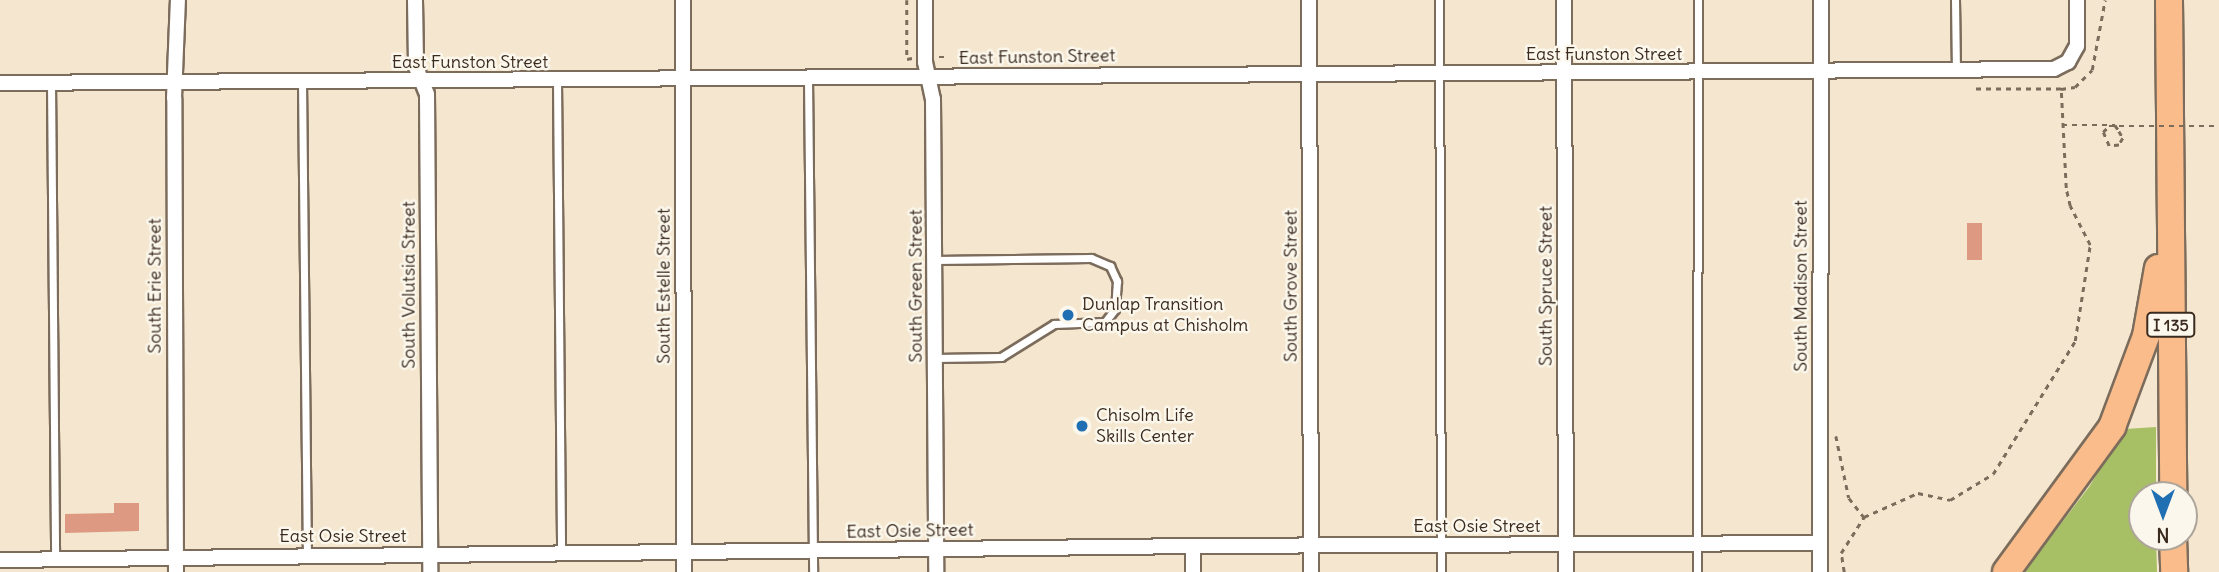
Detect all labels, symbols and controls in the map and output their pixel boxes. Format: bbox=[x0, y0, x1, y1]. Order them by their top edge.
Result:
street label: East Funston Street bbox=[1526, 43, 1682, 65]
street label: East Funston Street bbox=[958, 45, 1116, 69]
street label: East Funston Street bbox=[392, 51, 548, 73]
street label: South Madison Street bbox=[1790, 200, 1812, 372]
street label: South Volutsia Street bbox=[398, 201, 420, 369]
street label: South Spruce Street bbox=[1535, 206, 1557, 366]
street label: South Estelle Street bbox=[653, 208, 675, 364]
street label: South Green Street bbox=[905, 209, 927, 363]
street label: South Grove Street bbox=[1280, 210, 1302, 362]
street label: South Erie Street bbox=[144, 218, 166, 354]
place label: Dunlap Transition Campus at Chisholm bbox=[1082, 294, 1248, 336]
marker: Dunlap Transition Campus at Chisholm bbox=[1060, 307, 1076, 323]
road number: I 135 bbox=[2145, 312, 2197, 338]
place label: Chisolm Life Skills Center bbox=[1096, 405, 1194, 448]
marker: Chisolm Life Skills Center bbox=[1074, 418, 1090, 434]
north arrow bbox=[2128, 481, 2198, 551]
street label: East Osie Street bbox=[1413, 515, 1541, 537]
street label: East Osie Street bbox=[846, 519, 974, 543]
text: N bbox=[2156, 523, 2170, 547]
street label: East Osie Street bbox=[279, 525, 407, 547]

